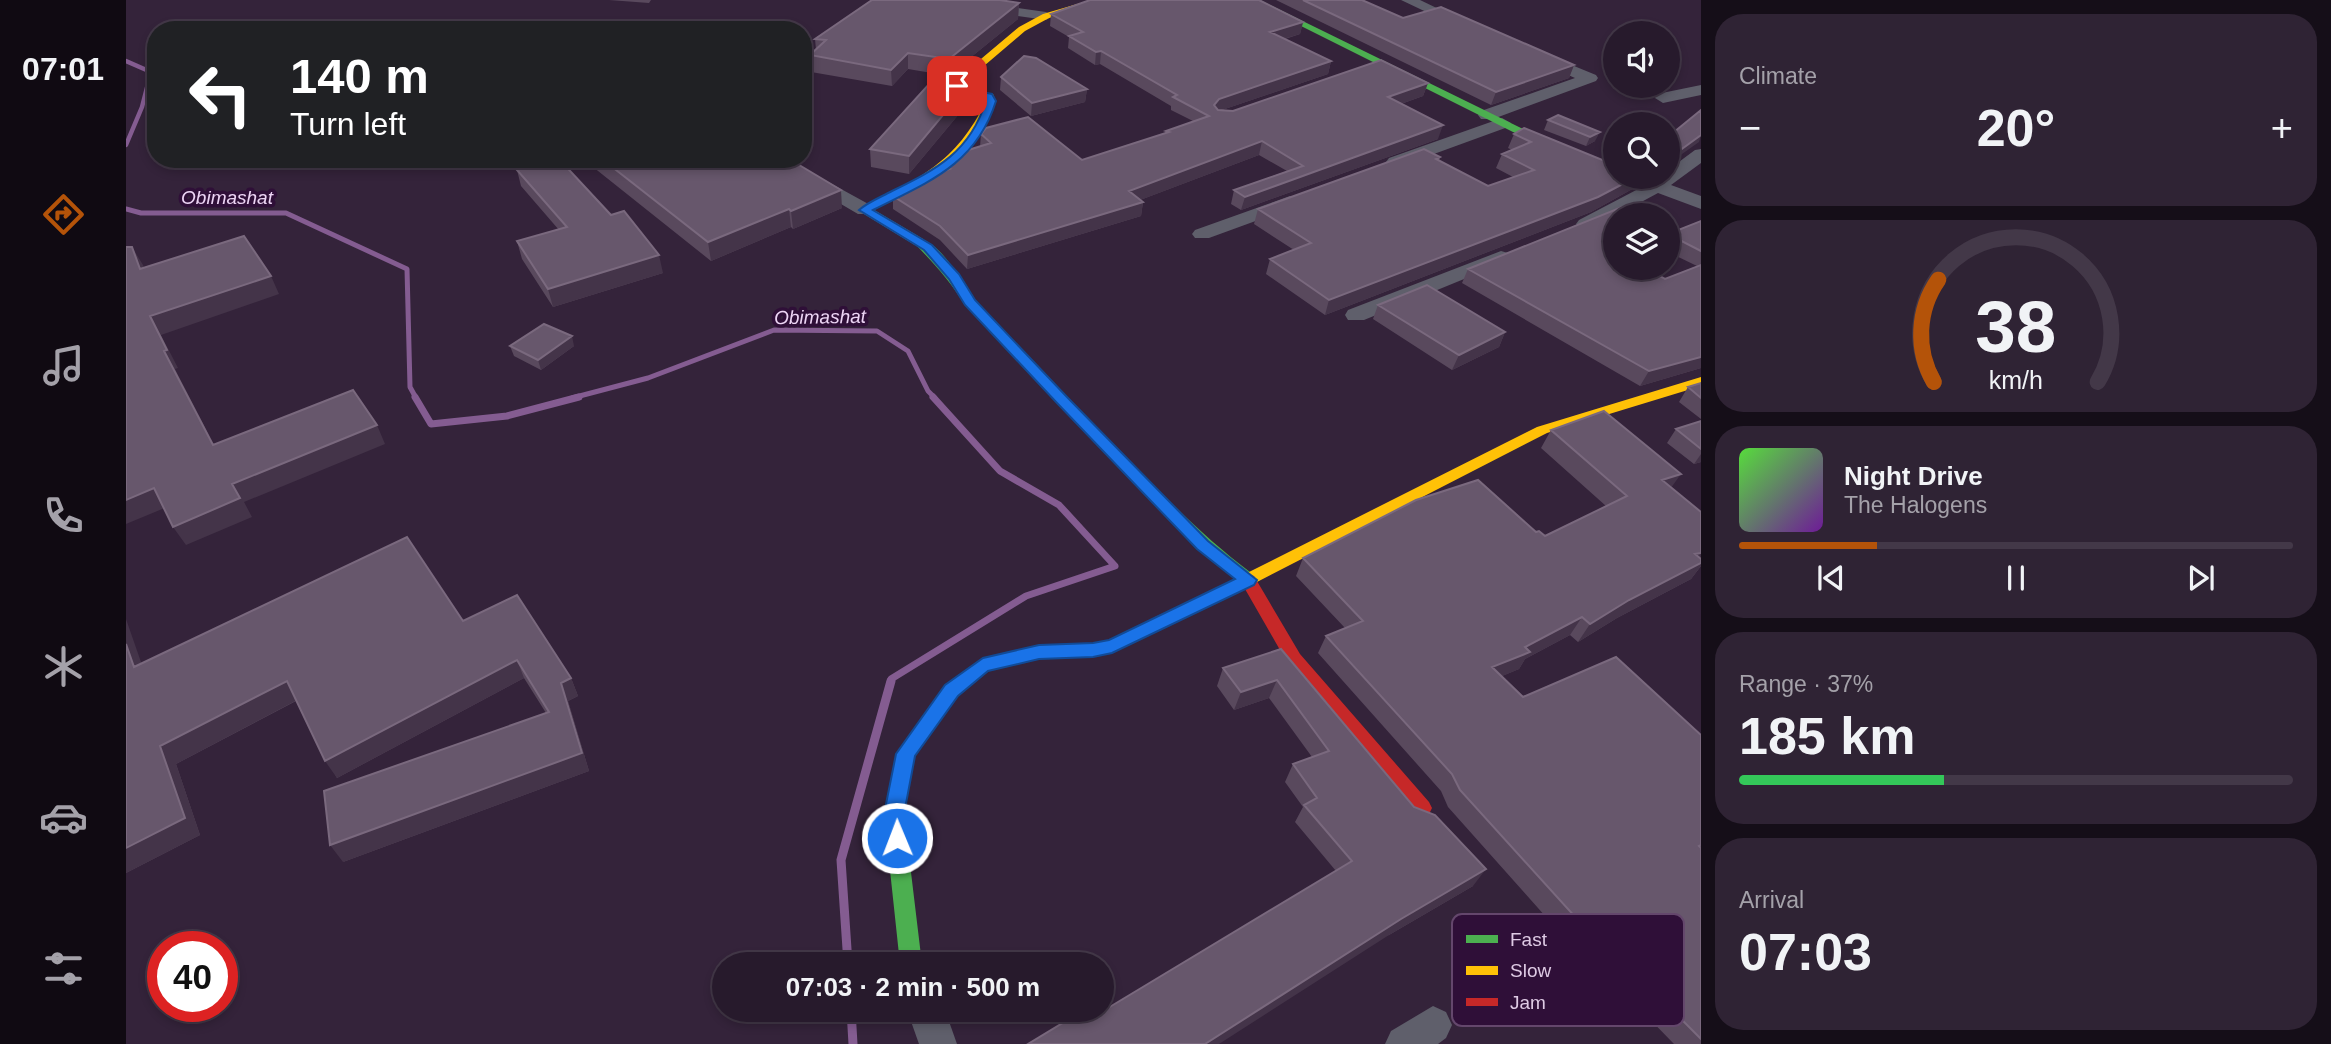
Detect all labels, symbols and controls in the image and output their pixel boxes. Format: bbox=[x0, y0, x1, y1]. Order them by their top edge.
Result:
map controls bbox=[1603, 21, 1680, 280]
button: sound bbox=[1603, 21, 1680, 98]
icon: left bbox=[175, 49, 266, 140]
text: 140 m bbox=[290, 49, 429, 103]
text: 07:01 bbox=[22, 51, 104, 87]
pin bbox=[927, 56, 987, 116]
text: Climate bbox=[1739, 63, 1817, 89]
icon: arrive bbox=[938, 67, 976, 105]
text: 20° bbox=[1977, 99, 2055, 157]
text: Turn left bbox=[290, 106, 406, 142]
text: − bbox=[1739, 107, 1761, 149]
text: + bbox=[2271, 107, 2293, 149]
button: search bbox=[1603, 112, 1680, 189]
water label: Obimashat bbox=[181, 187, 274, 208]
icon: directions bbox=[39, 190, 88, 239]
button: layers bbox=[1603, 203, 1680, 280]
text: 38 bbox=[1976, 286, 2056, 367]
water label: Obimashat bbox=[774, 306, 867, 328]
icon: music bbox=[39, 341, 88, 390]
text: km/h bbox=[1989, 366, 2043, 394]
text: Night Drive bbox=[1844, 461, 1983, 491]
icon: phone bbox=[39, 491, 88, 540]
text: The Halogens bbox=[1844, 492, 1987, 518]
icon: previous bbox=[1812, 559, 1850, 597]
icon: pause bbox=[1997, 559, 2035, 597]
icon: next bbox=[2182, 559, 2220, 597]
icon: climate bbox=[39, 642, 88, 691]
text: Range · 37% bbox=[1739, 671, 1873, 697]
text: 185 km bbox=[1739, 707, 1915, 765]
icon: car bbox=[39, 793, 88, 842]
position arrow bbox=[860, 801, 934, 875]
text: Arrival bbox=[1739, 887, 1804, 913]
legend bbox=[1452, 914, 1684, 1026]
text: 07:03 bbox=[1739, 923, 1872, 981]
text: Fast bbox=[1510, 929, 1548, 950]
speed limit sign: 40 bbox=[147, 931, 238, 1022]
icon: filters bbox=[39, 944, 88, 993]
text: Slow bbox=[1510, 960, 1551, 981]
text: 07:03 · 2 min · 500 m bbox=[786, 972, 1040, 1002]
text: Jam bbox=[1510, 992, 1546, 1013]

